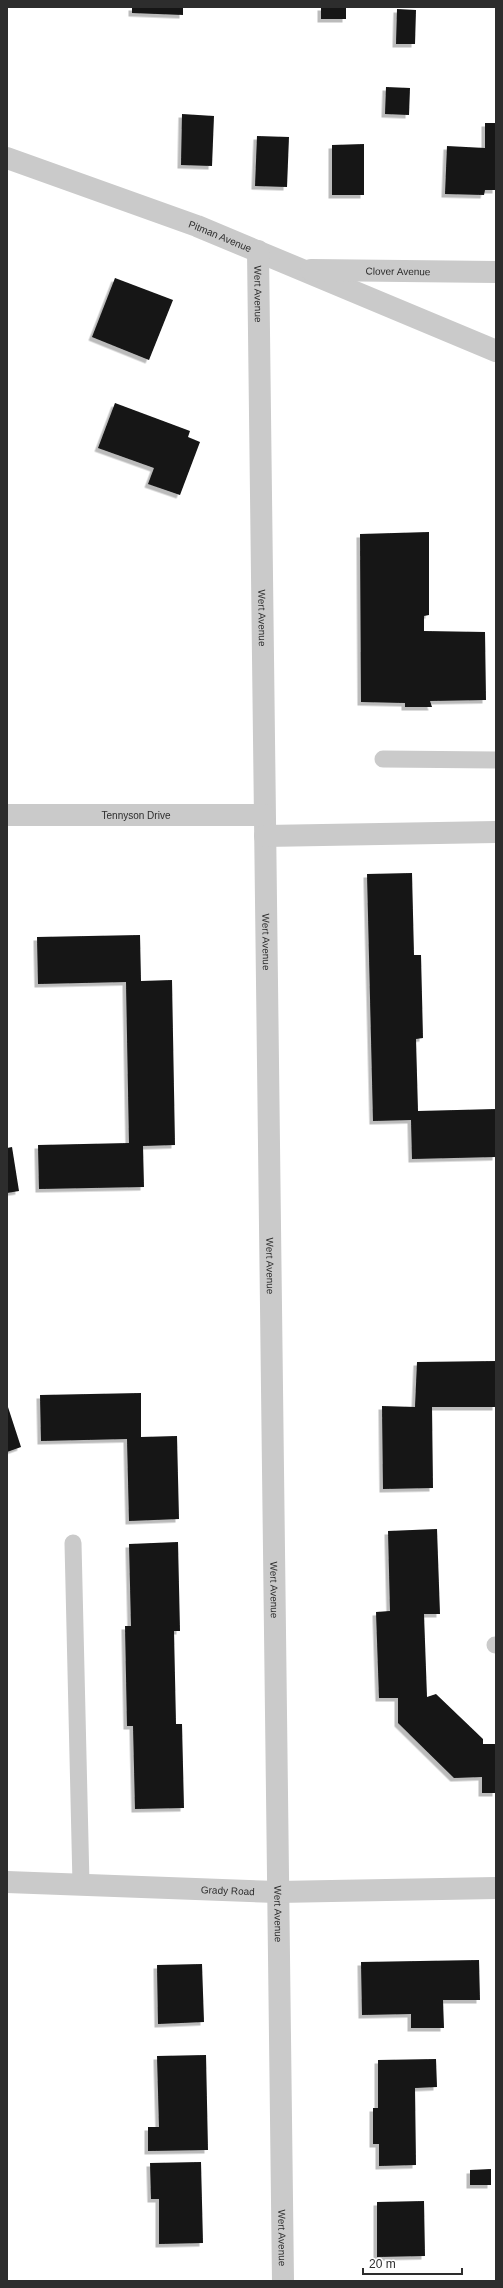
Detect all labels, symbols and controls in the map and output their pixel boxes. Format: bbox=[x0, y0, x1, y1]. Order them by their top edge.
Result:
street label: Pitman Avenue bbox=[187, 218, 254, 254]
street label: Wert Avenue bbox=[253, 265, 264, 323]
street label: Clover Avenue bbox=[365, 265, 431, 277]
street label: Wert Avenue bbox=[257, 589, 268, 647]
street label: Tennyson Drive bbox=[102, 810, 171, 821]
street label: Wert Avenue bbox=[261, 913, 272, 971]
street label: Wert Avenue bbox=[265, 1237, 276, 1295]
street label: Wert Avenue bbox=[269, 1561, 280, 1619]
street label: Grady Road bbox=[201, 1884, 255, 1897]
street label: Wert Avenue bbox=[273, 1885, 284, 1943]
street label: Wert Avenue bbox=[277, 2209, 288, 2267]
scale bar bbox=[363, 2250, 462, 2276]
text: 20 m bbox=[369, 2257, 396, 2271]

